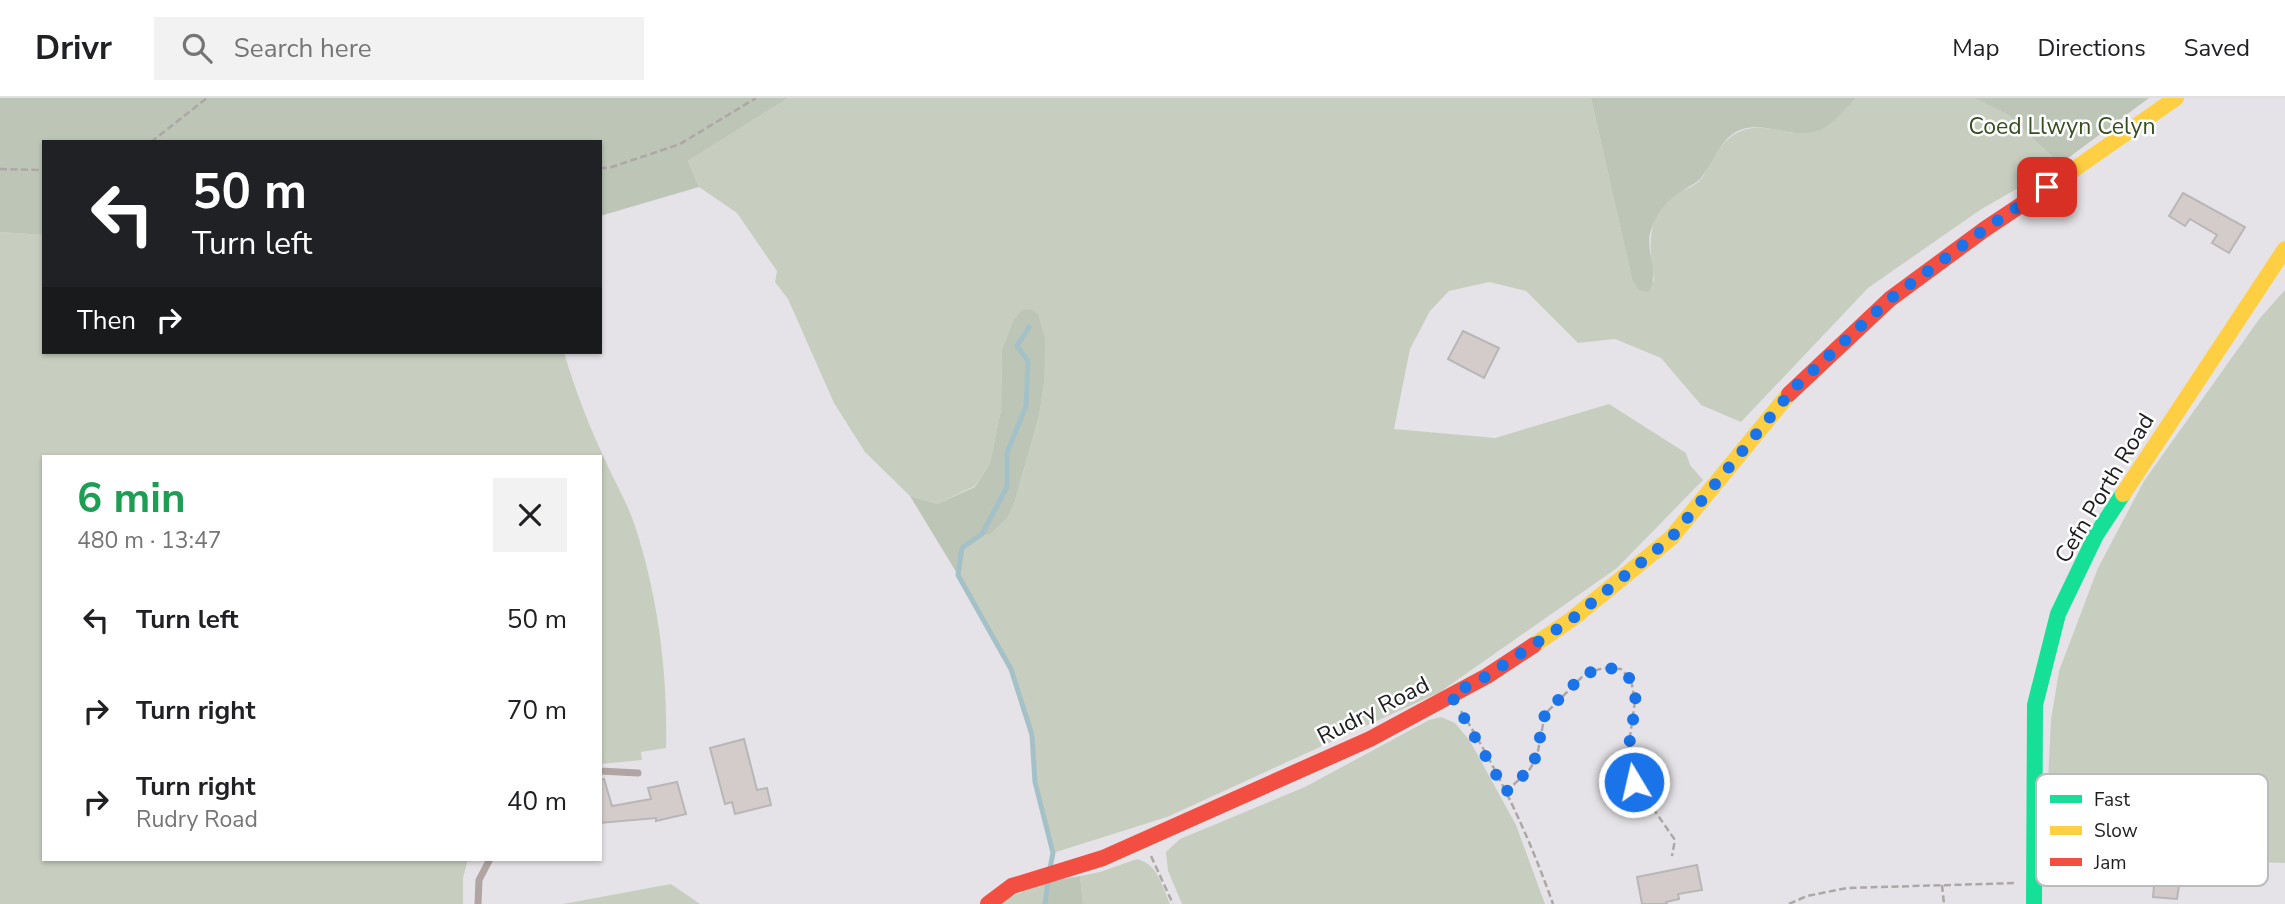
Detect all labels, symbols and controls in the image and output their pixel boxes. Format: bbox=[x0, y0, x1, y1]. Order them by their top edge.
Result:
search box bbox=[154, 17, 644, 80]
text: Drivr bbox=[35, 26, 112, 71]
icon: search bbox=[178, 29, 216, 67]
text: Search here bbox=[234, 31, 372, 66]
text: Map bbox=[1952, 32, 1999, 64]
text: Directions bbox=[2037, 32, 2146, 64]
text: Saved bbox=[2184, 32, 2250, 64]
park label: Coed Llwyn Celyn bbox=[1969, 111, 2155, 142]
pin bbox=[2017, 157, 2077, 217]
text: 50 m bbox=[192, 158, 307, 225]
icon: left bbox=[77, 168, 168, 259]
icon: arrive bbox=[2028, 168, 2066, 206]
text: Turn left bbox=[192, 222, 312, 265]
icon: right bbox=[150, 301, 188, 339]
text: Then bbox=[77, 303, 136, 338]
street label: Cefn Porth Road bbox=[2047, 408, 2161, 569]
text: 6 min bbox=[77, 470, 186, 527]
button: close bbox=[493, 478, 567, 552]
text: 480 m · 13:47 bbox=[77, 525, 222, 556]
icon: left bbox=[77, 601, 115, 639]
text: Turn left bbox=[136, 602, 239, 637]
text: 50 m bbox=[507, 602, 567, 637]
street label: Rudry Road bbox=[1312, 669, 1435, 752]
icon: right bbox=[77, 692, 115, 730]
text: Turn right bbox=[136, 693, 255, 728]
text: 70 m bbox=[507, 693, 567, 728]
position arrow bbox=[1597, 745, 1671, 819]
text: Turn right bbox=[136, 769, 255, 804]
legend bbox=[2036, 774, 2268, 886]
icon: right bbox=[77, 783, 115, 821]
text: 40 m bbox=[507, 784, 567, 819]
text: Fast bbox=[2094, 787, 2130, 813]
text: Rudry Road bbox=[136, 804, 258, 835]
text: Slow bbox=[2094, 818, 2138, 844]
text: Jam bbox=[2093, 850, 2127, 876]

